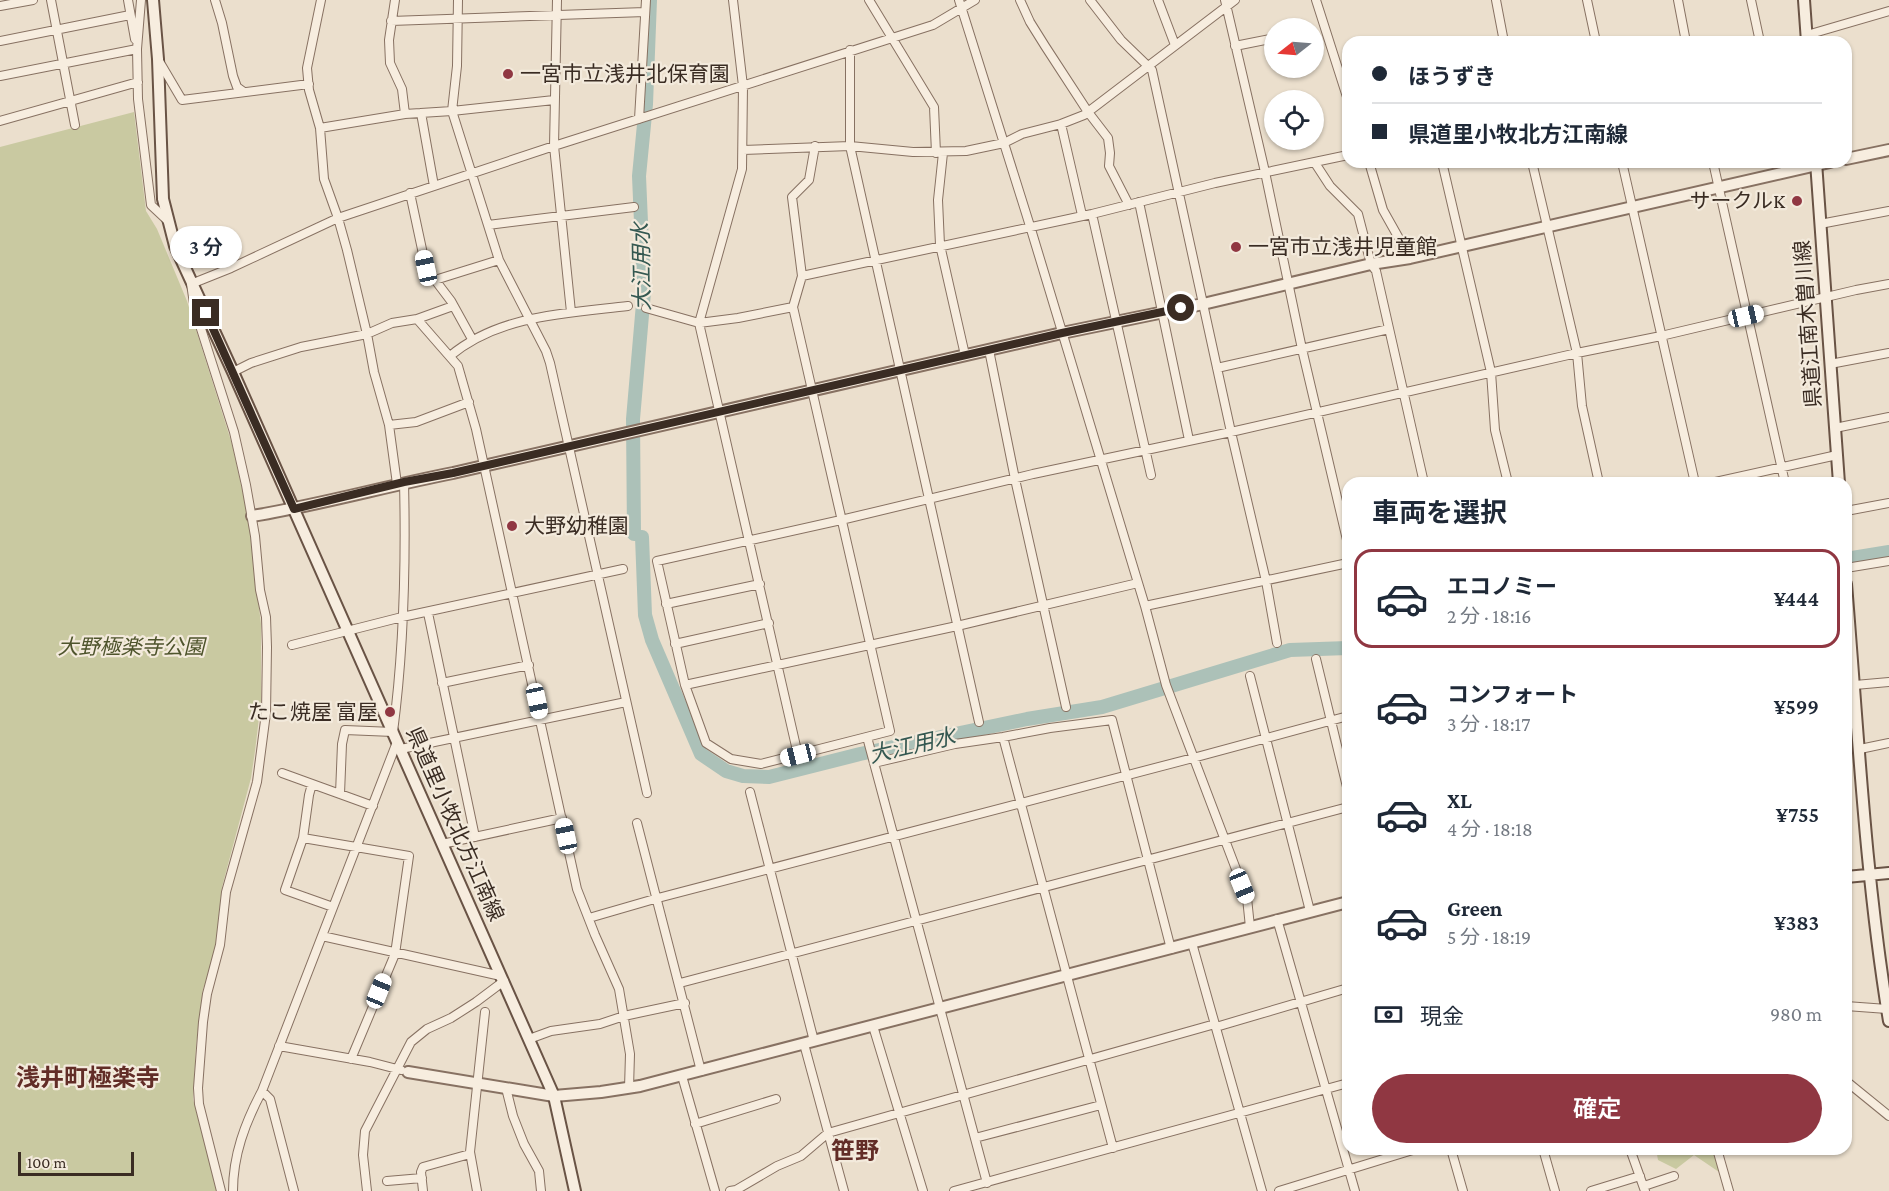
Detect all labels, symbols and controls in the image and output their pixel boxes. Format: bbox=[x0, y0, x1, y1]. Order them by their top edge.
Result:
north arrow bbox=[1264, 18, 1324, 78]
map controls bbox=[1264, 18, 1324, 150]
place label: 一宮市立浅井北保育園 bbox=[520, 62, 730, 86]
text: ほうずき bbox=[1408, 64, 1496, 89]
marker: 一宮市立浅井北保育園 bbox=[501, 67, 515, 81]
button: locate bbox=[1264, 90, 1324, 150]
text: 県道里小牧北方江南線 bbox=[1408, 122, 1628, 147]
place label: サークルK bbox=[1690, 189, 1786, 213]
marker: サークルK bbox=[1790, 194, 1804, 208]
water label: 大江用水 bbox=[628, 221, 655, 311]
callout: 3 分 bbox=[170, 226, 242, 268]
place label: 一宮市立浅井児童館 bbox=[1248, 235, 1437, 259]
text: 3 分 bbox=[189, 236, 223, 258]
street label: 県道江南木曽川線 bbox=[1790, 239, 1826, 409]
marker: 一宮市立浅井児童館 bbox=[1229, 240, 1243, 254]
car bbox=[413, 249, 439, 287]
route start bbox=[1167, 294, 1194, 321]
route end bbox=[192, 299, 219, 326]
car bbox=[1726, 303, 1766, 329]
text: 車両を選択 bbox=[1372, 498, 1507, 528]
place label: 大野幼稚園 bbox=[524, 514, 629, 538]
marker: 大野幼稚園 bbox=[505, 519, 519, 533]
icon: car bbox=[1375, 572, 1429, 626]
text: エコノミー bbox=[1447, 574, 1557, 599]
text: ¥444 bbox=[1774, 586, 1819, 611]
text: 2 分 · 18:16 bbox=[1447, 605, 1531, 627]
park label: 大野極楽寺公園 bbox=[58, 635, 207, 659]
icon: car bbox=[1375, 680, 1429, 734]
car bbox=[524, 682, 550, 720]
text: コンフォート bbox=[1447, 682, 1578, 707]
text: ¥599 bbox=[1774, 694, 1819, 719]
place label: たこ焼屋 富屋 bbox=[248, 700, 378, 724]
marker: たこ焼屋 富屋 bbox=[383, 705, 397, 719]
text: 3 分 · 18:17 bbox=[1447, 713, 1530, 735]
street label: 県道里小牧北方江南線 bbox=[401, 723, 509, 925]
water label: 大江用水 bbox=[866, 723, 960, 768]
car bbox=[778, 742, 818, 768]
icon: car bbox=[1375, 788, 1429, 842]
text: XL bbox=[1447, 788, 1472, 813]
text: ¥755 bbox=[1776, 802, 1819, 827]
car bbox=[553, 817, 579, 855]
text: 4 分 · 18:18 bbox=[1447, 818, 1533, 840]
car bbox=[1227, 866, 1257, 906]
icon: car bbox=[1375, 896, 1429, 950]
text: Green bbox=[1447, 896, 1503, 921]
text: ¥383 bbox=[1774, 910, 1819, 935]
text: 5 分 · 18:19 bbox=[1447, 926, 1531, 948]
car bbox=[364, 971, 394, 1011]
icon: cash bbox=[1372, 998, 1405, 1031]
text: 980 m bbox=[1770, 1003, 1822, 1025]
text: 現金 bbox=[1420, 1004, 1464, 1029]
district label: 浅井町極楽寺 bbox=[16, 1064, 160, 1091]
button: 確定 bbox=[1372, 1074, 1822, 1143]
district label: 笹野 bbox=[831, 1137, 879, 1164]
scale bar bbox=[18, 1149, 134, 1176]
text: 100 m bbox=[27, 1154, 66, 1171]

